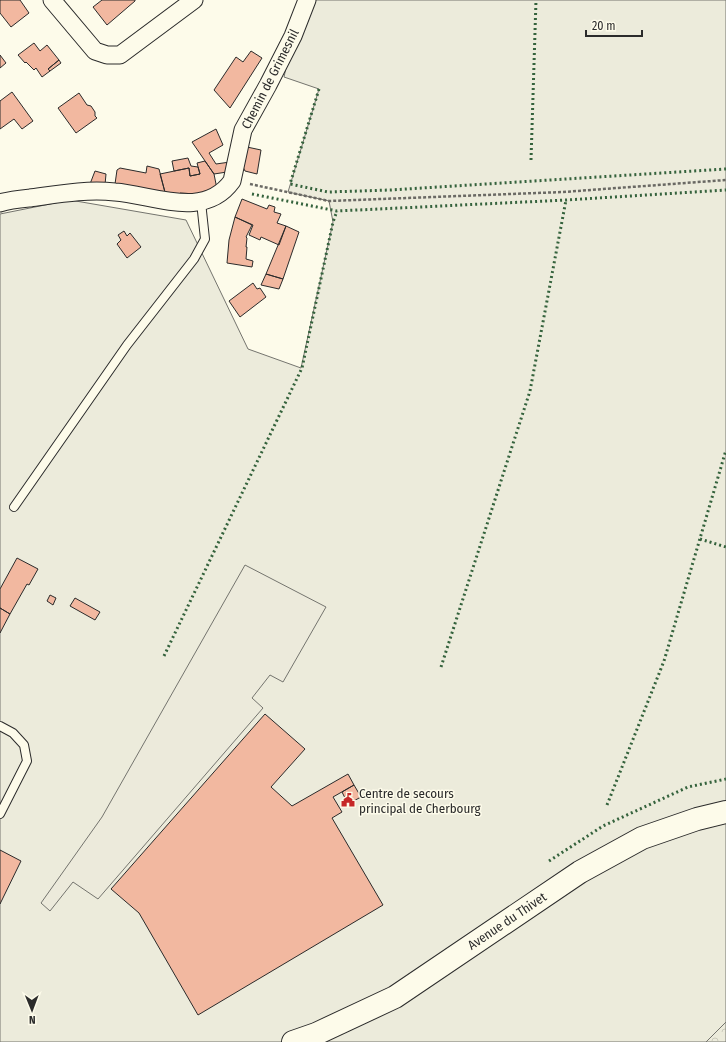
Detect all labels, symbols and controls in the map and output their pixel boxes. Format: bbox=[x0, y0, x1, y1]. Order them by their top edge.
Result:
scale bar bbox=[586, 12, 642, 38]
text: 20 m bbox=[592, 19, 616, 33]
street label: Chemin de Grimesnil bbox=[238, 26, 302, 131]
place label: Centre de secours principal de Cherbourg bbox=[359, 786, 482, 816]
public building icon: Centre de secours principal de Cherbourg bbox=[340, 792, 356, 808]
street label: Avenue du Thivet bbox=[465, 889, 550, 953]
north arrow bbox=[12, 990, 52, 1030]
text: N bbox=[29, 1013, 36, 1026]

